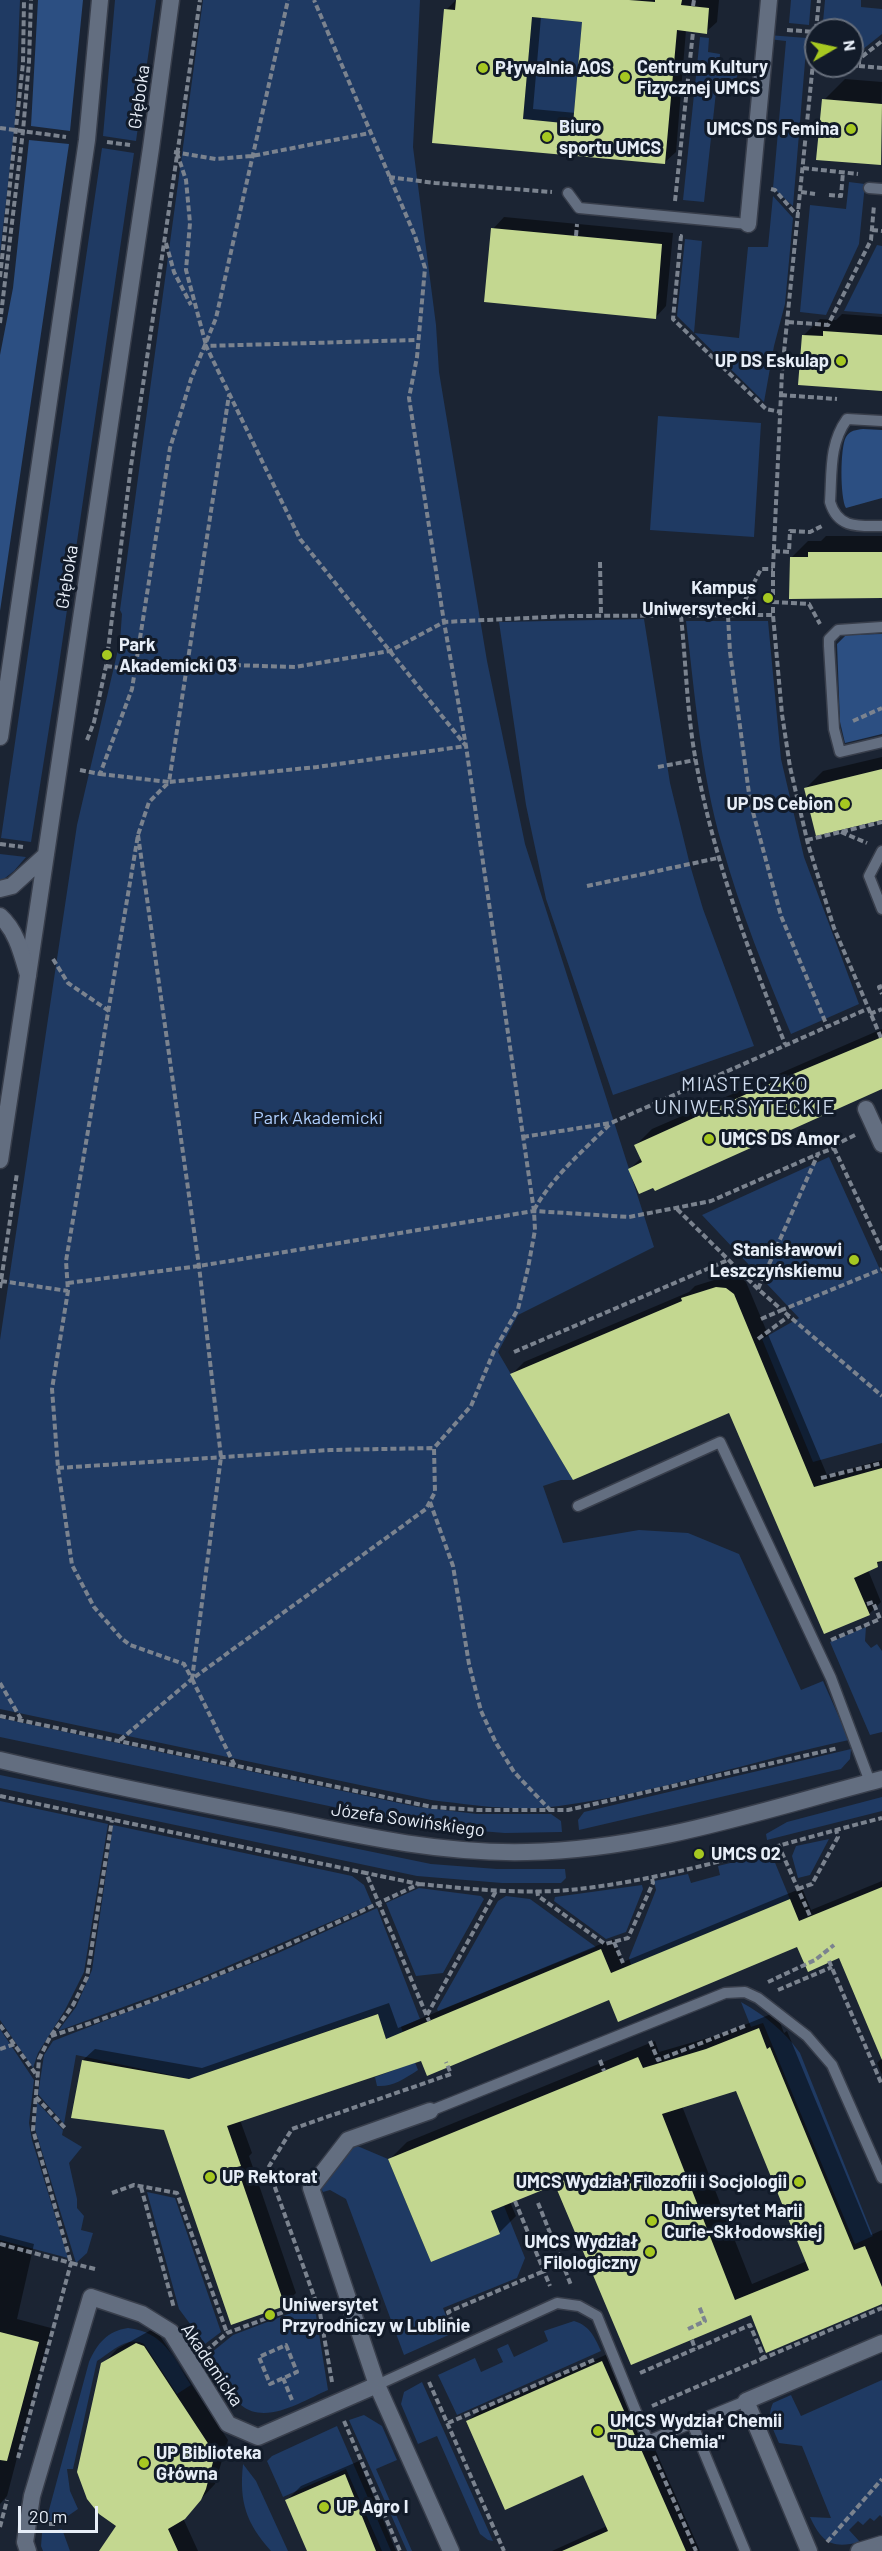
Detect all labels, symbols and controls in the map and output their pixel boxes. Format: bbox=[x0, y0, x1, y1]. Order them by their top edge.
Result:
north arrow bbox=[804, 18, 864, 78]
text: N bbox=[840, 39, 861, 52]
place label: Centrum Kultury Fizycznej UMCS bbox=[637, 56, 768, 98]
place label: Pływalnia AOS bbox=[495, 57, 611, 79]
marker: Pływalnia AOS bbox=[476, 61, 490, 75]
street label: Głęboka bbox=[124, 64, 154, 130]
marker: Centrum Kultury Fizycznej UMCS bbox=[618, 70, 632, 84]
place label: Biuro sportu UMCS bbox=[559, 116, 661, 158]
place label: UMCS DS Femina bbox=[706, 118, 839, 140]
marker: UMCS DS Femina bbox=[844, 122, 858, 136]
marker: Biuro sportu UMCS bbox=[540, 130, 554, 144]
place label: UP DS Eskulap bbox=[715, 350, 829, 372]
marker: UP DS Eskulap bbox=[834, 354, 848, 368]
street label: Głęboka bbox=[51, 544, 83, 610]
place label: Kampus Uniwersytecki bbox=[642, 577, 756, 620]
marker: Kampus Uniwersytecki bbox=[761, 591, 775, 605]
place label: Park Akademicki 03 bbox=[119, 634, 237, 676]
marker: Park Akademicki 03 bbox=[100, 648, 114, 662]
place label: UP DS Cebion bbox=[726, 793, 833, 815]
marker: UP DS Cebion bbox=[838, 797, 852, 811]
district label: MIASTECZKO UNIWERSYTECKIE bbox=[654, 1072, 836, 1119]
park label: Park Akademicki bbox=[253, 1107, 383, 1129]
place label: UMCS DS Amor bbox=[721, 1128, 840, 1150]
marker: UMCS DS Amor bbox=[702, 1132, 716, 1146]
place label: Stanisławowi Leszczyńskiemu bbox=[710, 1239, 842, 1282]
marker: Stanisławowi Leszczyńskiemu bbox=[847, 1253, 861, 1267]
street label: Józefa Sowińskiego bbox=[330, 1799, 486, 1841]
place label: UMCS 02 bbox=[711, 1843, 781, 1865]
marker: UMCS 02 bbox=[692, 1847, 706, 1861]
place label: UP Rektorat bbox=[222, 2166, 318, 2188]
marker: UP Rektorat bbox=[203, 2170, 217, 2184]
place label: UMCS Wydział Filozofii i Socjologii bbox=[516, 2171, 787, 2193]
marker: UMCS Wydział Filozofii i Socjologii bbox=[792, 2175, 806, 2189]
place label: Uniwersytet Marii Curie-Skłodowskiej bbox=[664, 2200, 822, 2242]
marker: Uniwersytet Marii Curie-Skłodowskiej bbox=[645, 2214, 659, 2228]
place label: UMCS Wydział Filologiczny bbox=[524, 2231, 638, 2274]
marker: UMCS Wydział Filologiczny bbox=[643, 2245, 657, 2259]
place label: Uniwersytet Przyrodniczy w Lublinie bbox=[282, 2294, 470, 2336]
marker: Uniwersytet Przyrodniczy w Lublinie bbox=[263, 2308, 277, 2322]
street label: Akademicka bbox=[176, 2319, 248, 2411]
place label: UMCS Wydział Chemii "Duża Chemia" bbox=[610, 2410, 782, 2452]
marker: UMCS Wydział Chemii "Duża Chemia" bbox=[591, 2424, 605, 2438]
place label: UP Biblioteka Główna bbox=[156, 2442, 262, 2484]
marker: UP Biblioteka Główna bbox=[137, 2456, 151, 2470]
scale bar bbox=[21, 2494, 100, 2532]
place label: UP Agro I bbox=[336, 2496, 408, 2518]
marker: UP Agro I bbox=[317, 2500, 331, 2514]
text: 20 m bbox=[29, 2505, 67, 2527]

